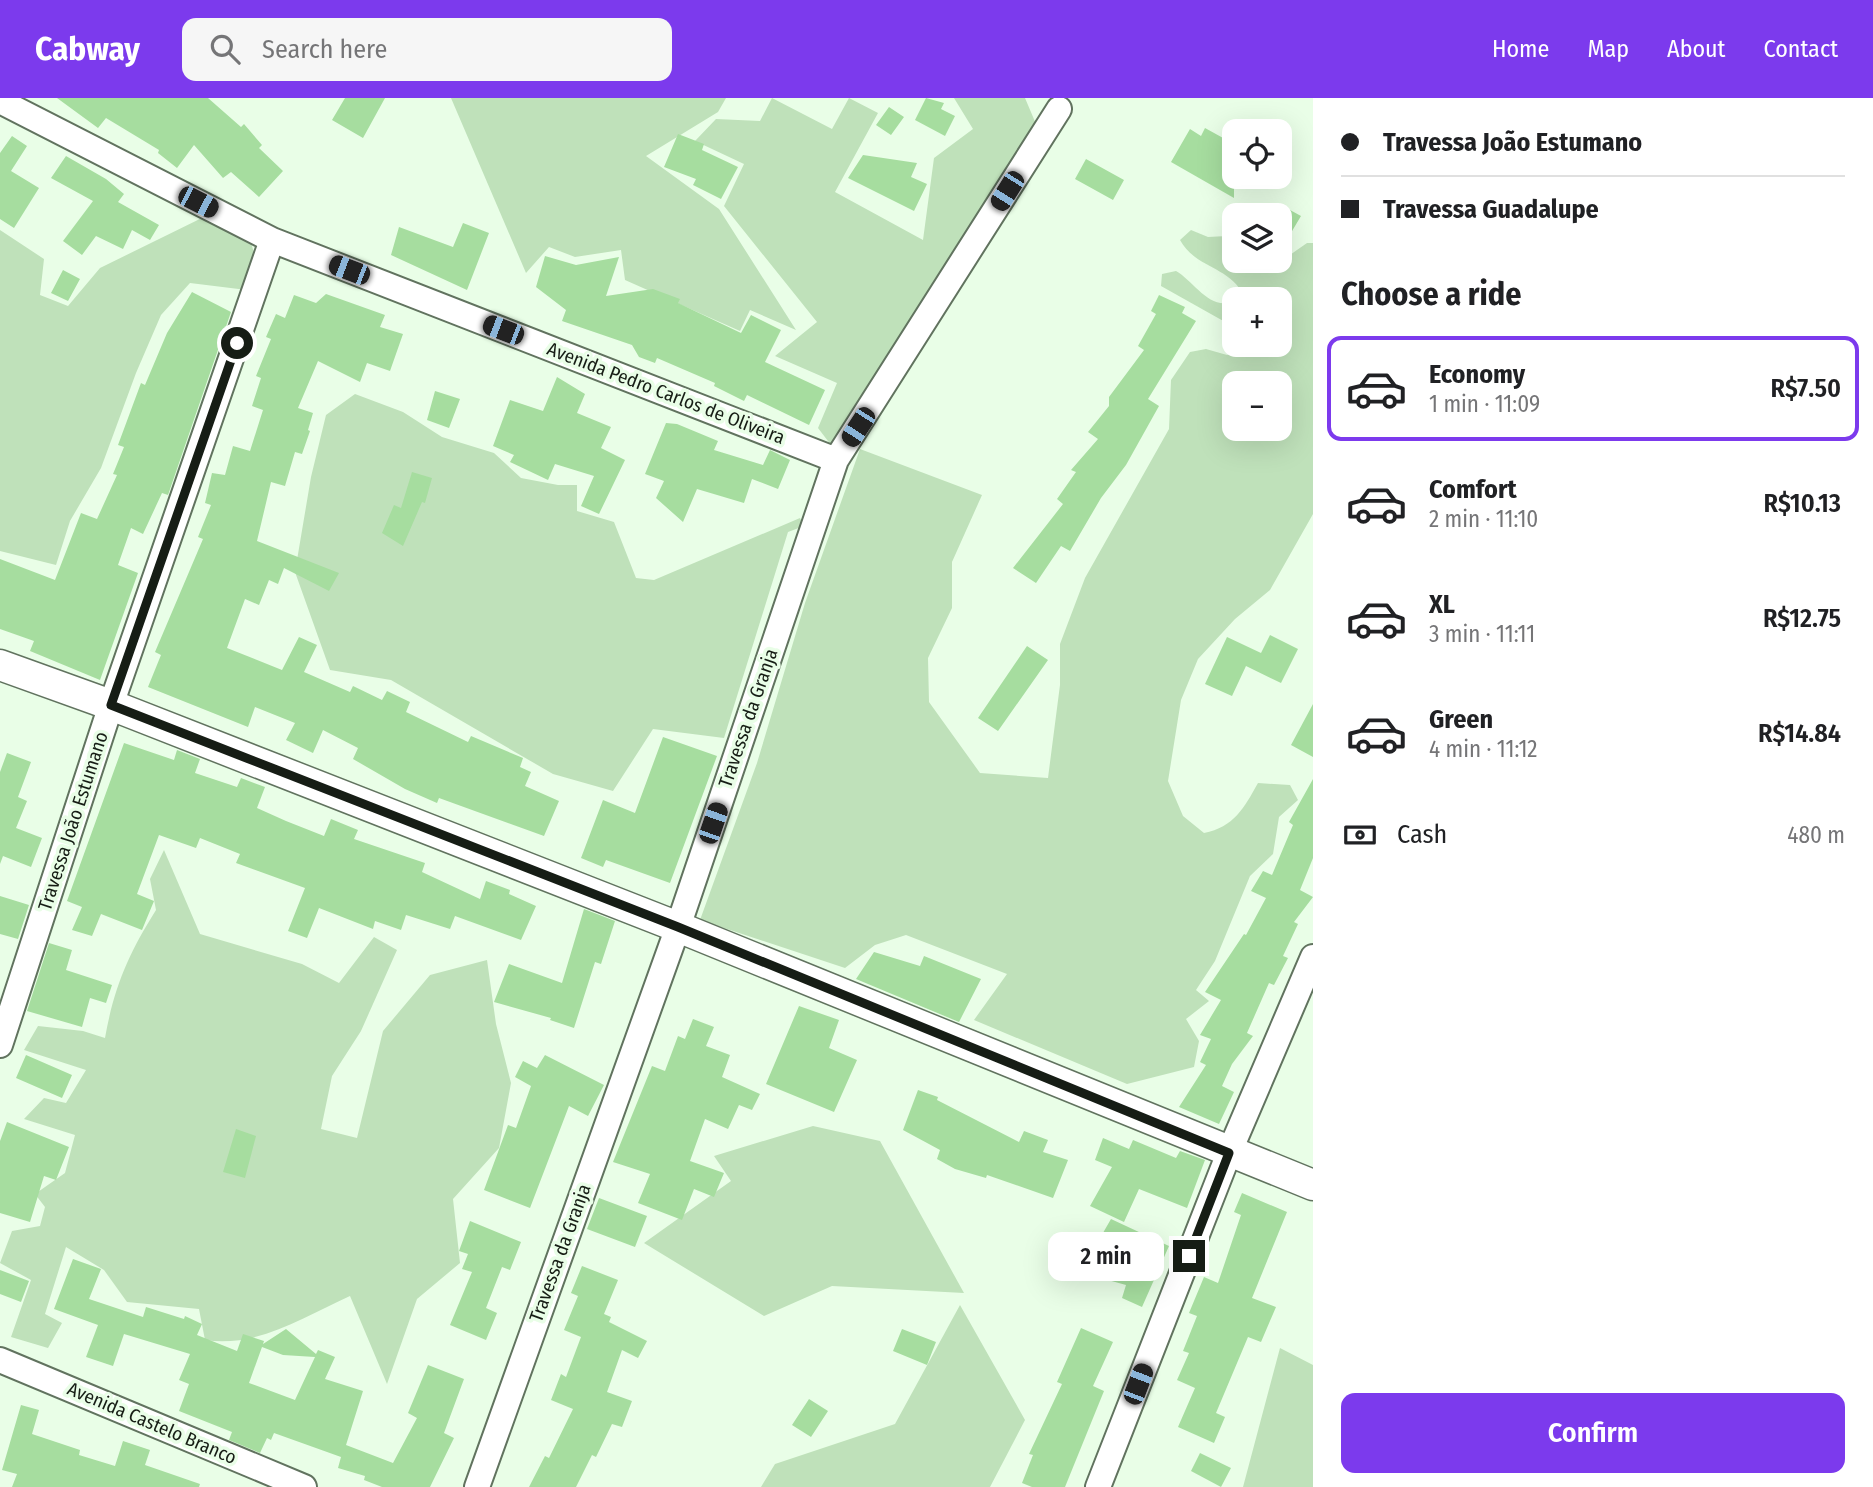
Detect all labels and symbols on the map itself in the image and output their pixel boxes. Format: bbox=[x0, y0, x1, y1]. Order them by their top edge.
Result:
car bbox=[987, 168, 1028, 214]
car bbox=[175, 183, 222, 221]
car bbox=[326, 253, 373, 287]
car bbox=[480, 313, 527, 347]
route start bbox=[221, 327, 253, 359]
street label: Avenida Pedro Carlos de Oliveira bbox=[544, 337, 788, 449]
car bbox=[838, 404, 879, 450]
street label: Travessa da Granja bbox=[714, 646, 782, 790]
street label: Travessa João Estumano bbox=[33, 729, 113, 913]
car bbox=[697, 800, 730, 846]
street label: Travessa da Granja bbox=[524, 1181, 596, 1325]
callout: 2 min bbox=[1049, 1232, 1164, 1280]
route end bbox=[1173, 1240, 1205, 1272]
car bbox=[1121, 1361, 1156, 1407]
street label: Avenida Castelo Branco bbox=[64, 1377, 240, 1469]

